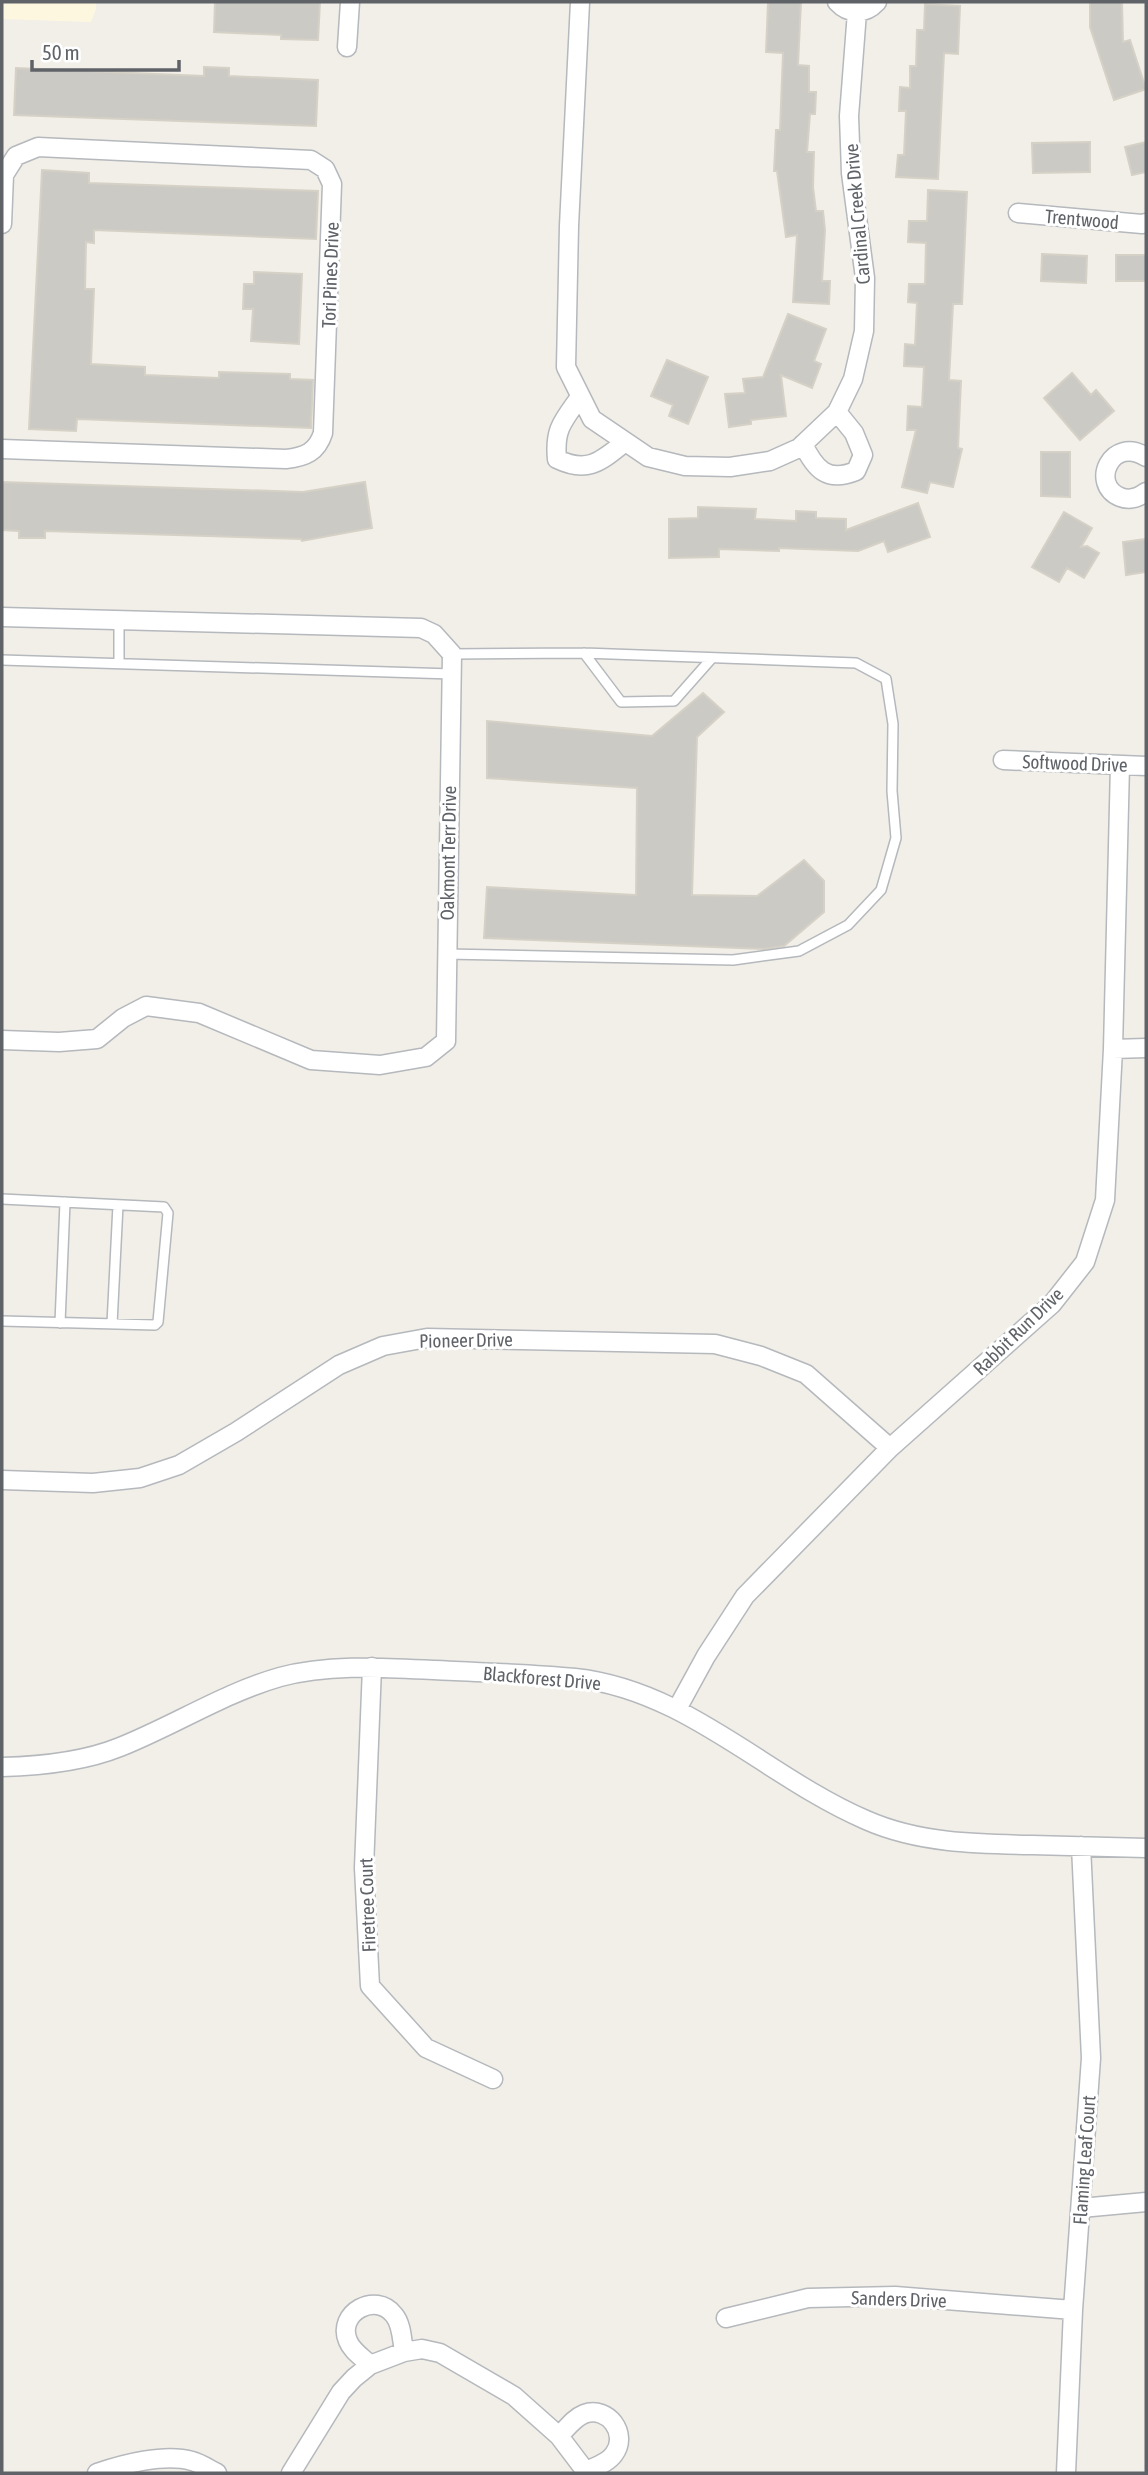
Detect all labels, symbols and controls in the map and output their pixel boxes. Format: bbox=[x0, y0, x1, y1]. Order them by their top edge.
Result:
scale bar bbox=[32, 28, 178, 72]
text: 50 m bbox=[42, 40, 80, 64]
street label: Cardinal Creek Drive bbox=[840, 143, 874, 285]
street label: Trentwood bbox=[1044, 205, 1120, 233]
street label: Tori Pines Drive bbox=[317, 222, 343, 328]
street label: Softwood Drive bbox=[1022, 750, 1128, 776]
street label: Oakmont Terr Drive bbox=[436, 785, 460, 921]
street label: Rabbit Run Drive bbox=[969, 1283, 1067, 1379]
street label: Pioneer Drive bbox=[419, 1328, 513, 1352]
street label: Blackforest Drive bbox=[482, 1662, 602, 1694]
street label: Firetree Court bbox=[354, 1857, 380, 1953]
street label: Flaming Leaf Court bbox=[1069, 2095, 1099, 2225]
street label: Sanders Drive bbox=[851, 2286, 947, 2312]

